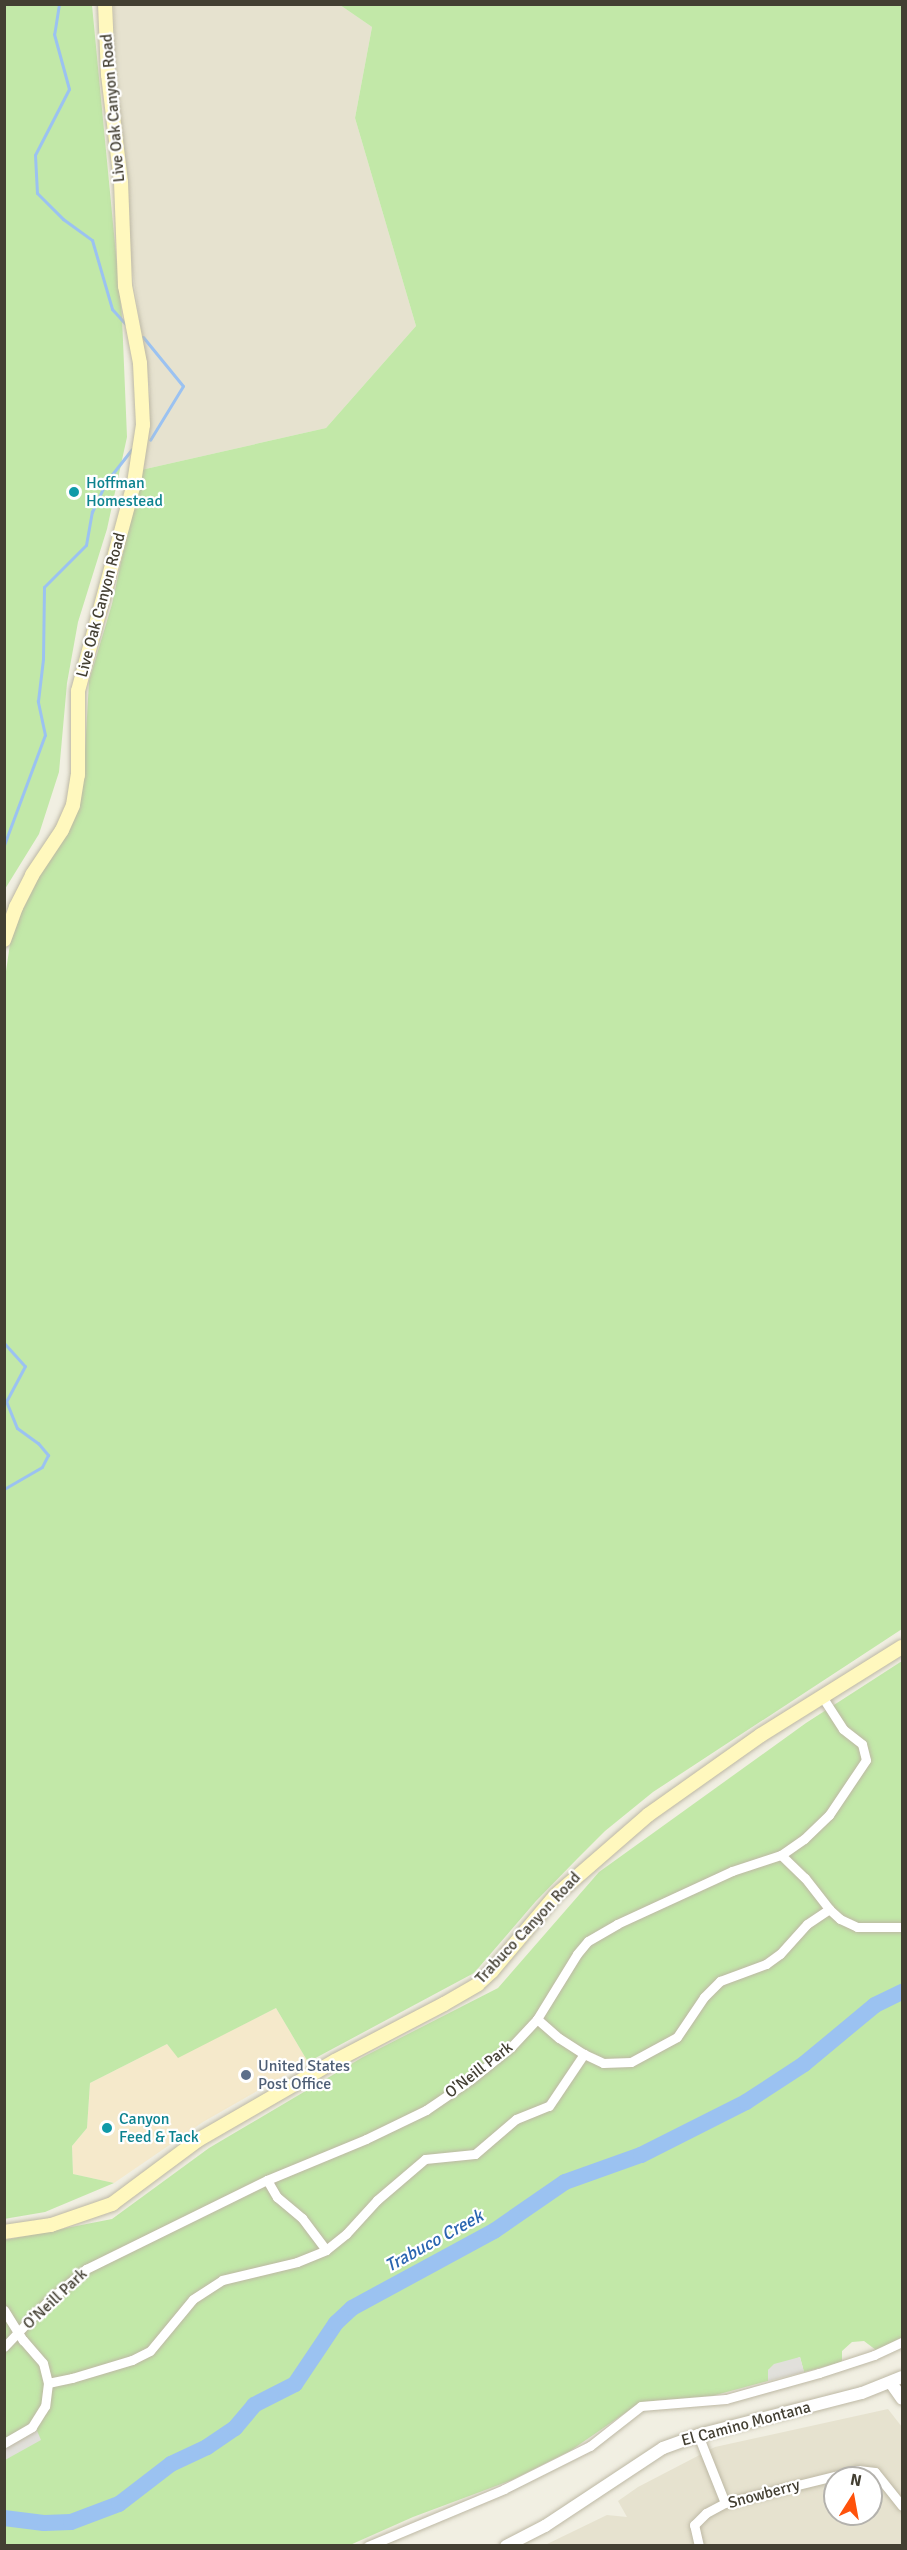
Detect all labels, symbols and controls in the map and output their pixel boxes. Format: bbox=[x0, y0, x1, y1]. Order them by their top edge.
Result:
street label: Live Oak Canyon Road bbox=[97, 33, 129, 183]
place label: Hoffman Homestead bbox=[86, 473, 163, 511]
marker: Hoffman Homestead bbox=[67, 485, 81, 499]
street label: Live Oak Canyon Road bbox=[72, 531, 130, 679]
street label: Trabuco Canyon Road bbox=[471, 1868, 585, 1988]
street label: O'Neill Park bbox=[441, 2038, 517, 2102]
place label: United States Post Office bbox=[258, 2056, 350, 2094]
marker: United States Post Office bbox=[239, 2068, 253, 2082]
place label: Canyon Feed & Tack bbox=[119, 2109, 199, 2147]
marker: Canyon Feed & Tack bbox=[100, 2121, 114, 2135]
water label: Trabuco Creek bbox=[381, 2205, 487, 2277]
street label: O'Neill Park bbox=[19, 2265, 91, 2333]
street label: El Camino Montana bbox=[679, 2398, 813, 2450]
north arrow bbox=[823, 2466, 883, 2526]
text: N bbox=[849, 2469, 863, 2491]
street label: Snowberry bbox=[726, 2475, 802, 2513]

